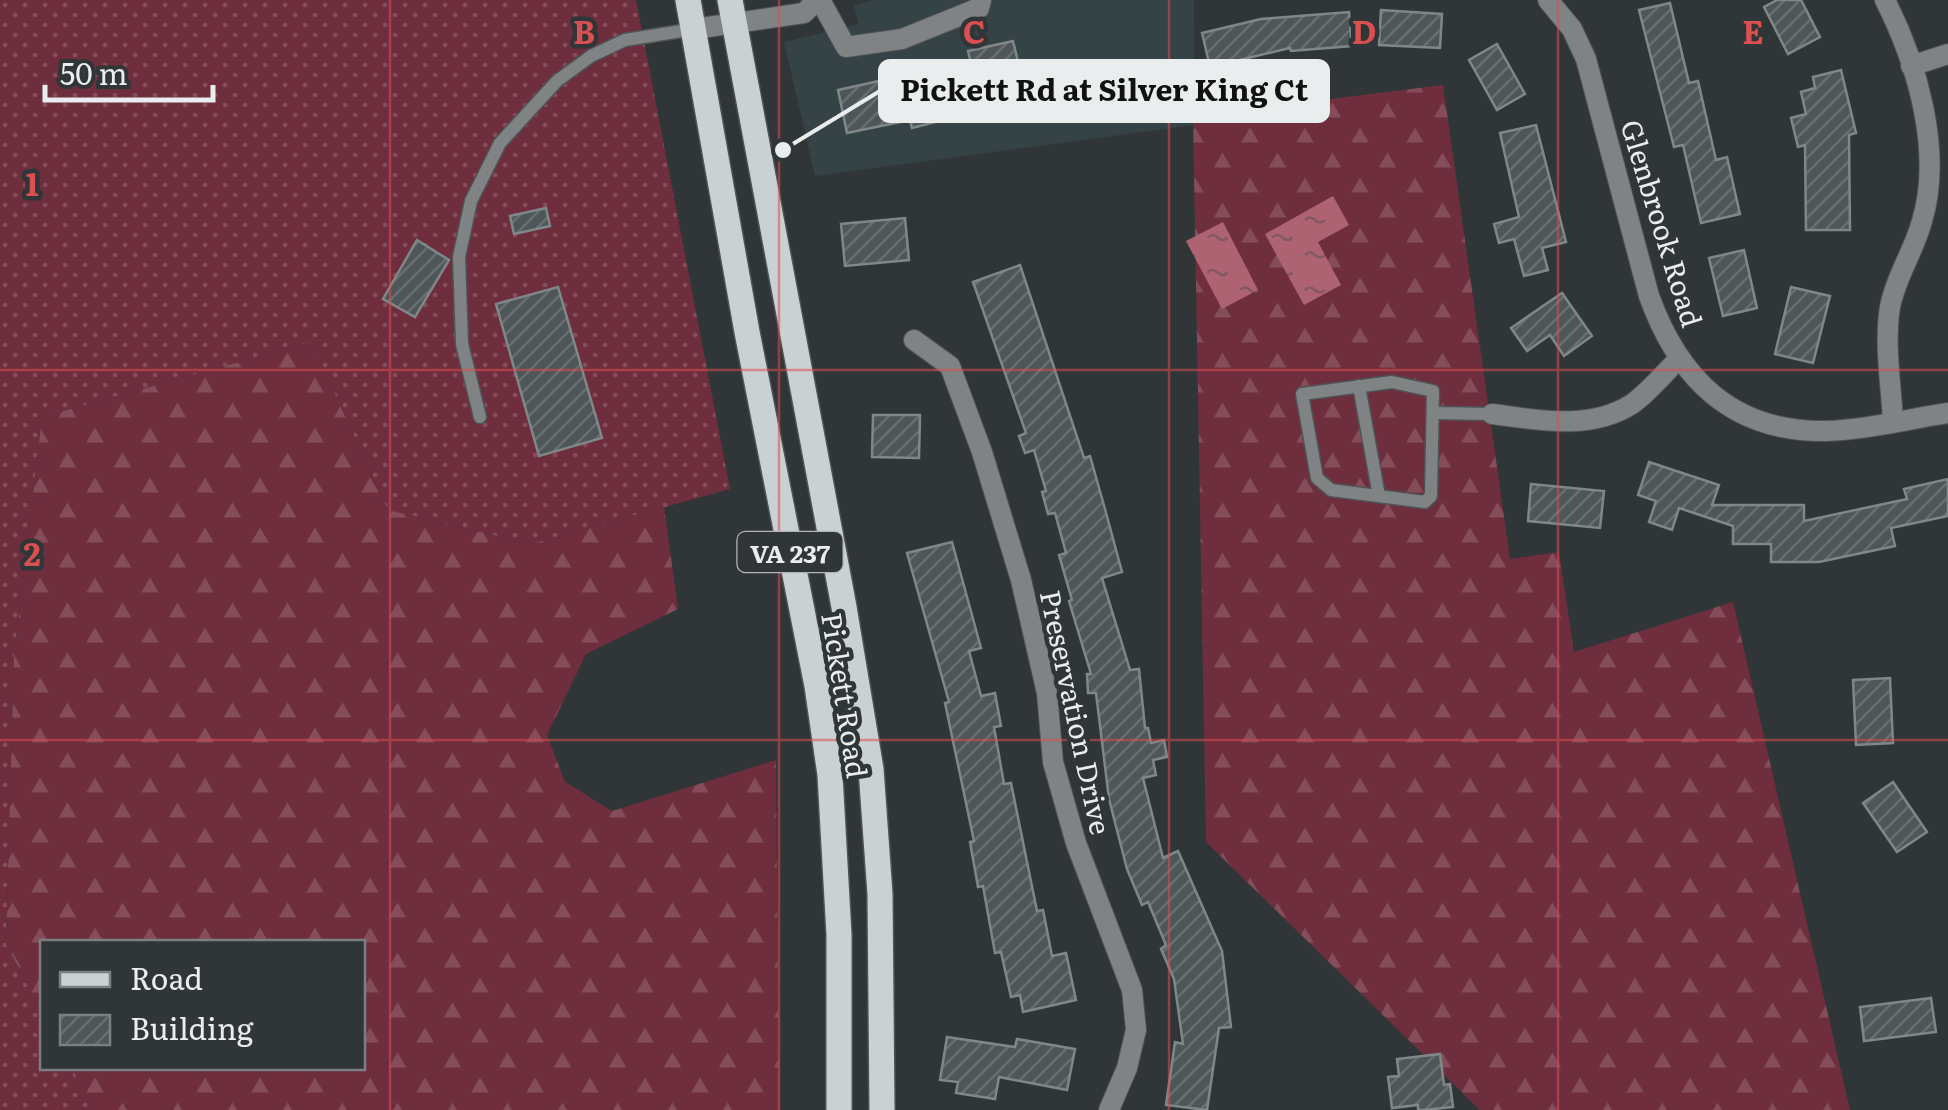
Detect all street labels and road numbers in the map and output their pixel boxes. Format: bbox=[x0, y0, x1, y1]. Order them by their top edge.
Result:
street label: Glenbrook Road bbox=[1612, 114, 1714, 332]
road number: VA 237 bbox=[738, 532, 842, 572]
street label: Preservation Drive bbox=[1031, 586, 1123, 838]
street label: Pickett Road bbox=[812, 609, 880, 781]

